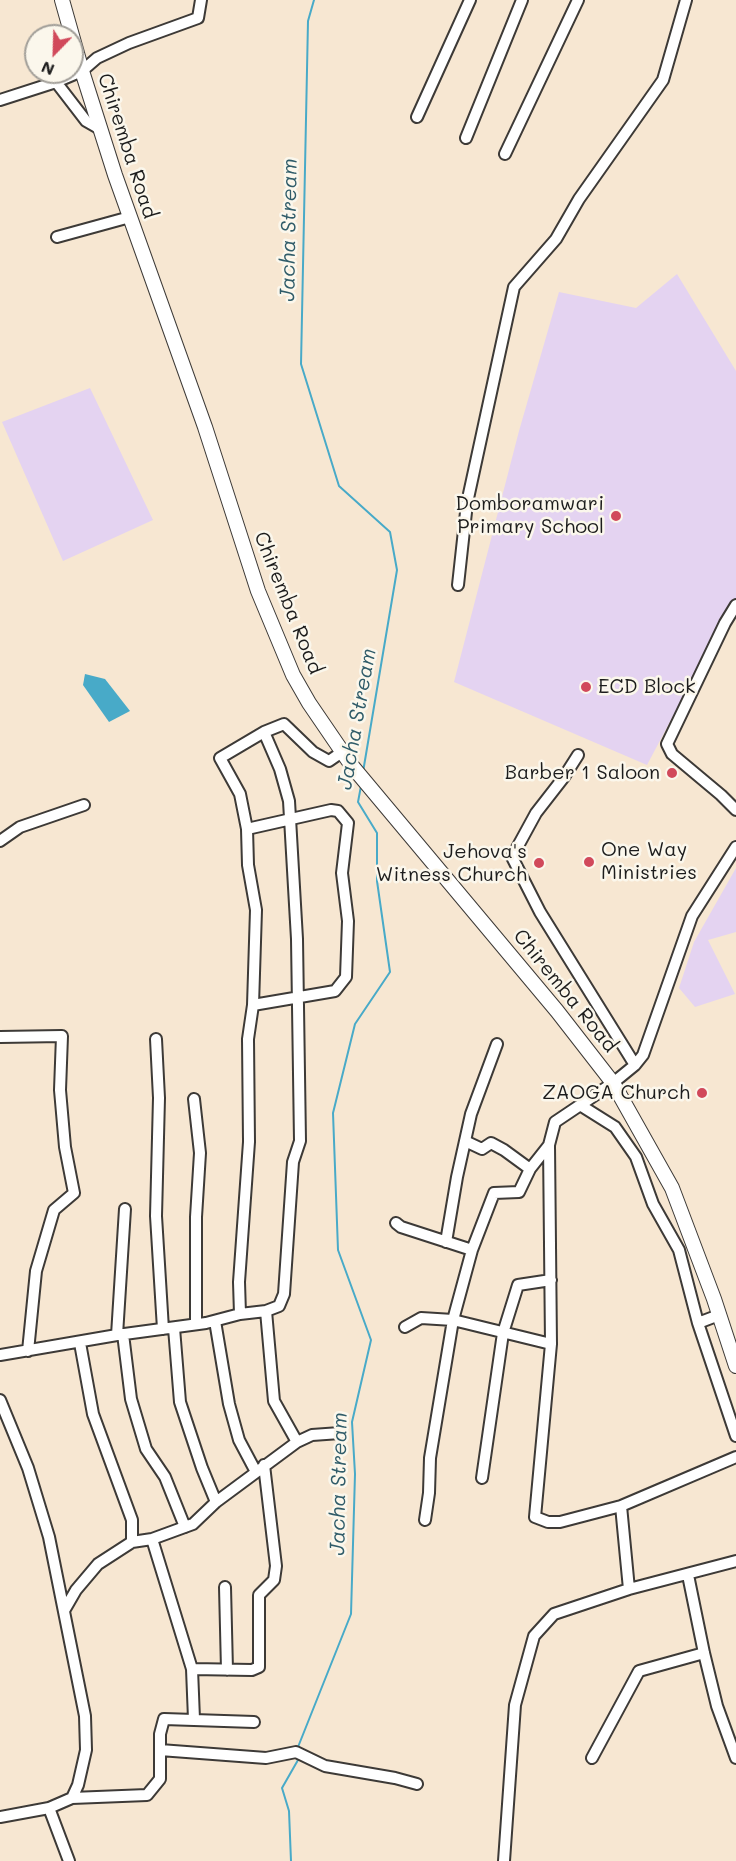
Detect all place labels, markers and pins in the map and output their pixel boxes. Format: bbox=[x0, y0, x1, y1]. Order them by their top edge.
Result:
place label: Domboramwari Primary School bbox=[455, 492, 604, 539]
marker: Domboramwari Primary School bbox=[609, 509, 623, 523]
place label: ECD Block bbox=[598, 675, 696, 699]
marker: ECD Block bbox=[579, 680, 593, 694]
place label: Barber 1 Saloon bbox=[505, 761, 660, 785]
marker: Barber 1 Saloon bbox=[665, 766, 679, 780]
place label: One Way Ministries bbox=[601, 838, 697, 885]
place label: Jehova's Witness Church bbox=[376, 840, 527, 887]
marker: One Way Ministries bbox=[582, 855, 596, 869]
marker: Jehova's Witness Church bbox=[532, 856, 546, 870]
place label: ZAOGA Church bbox=[542, 1081, 690, 1105]
marker: ZAOGA Church bbox=[695, 1086, 709, 1100]

